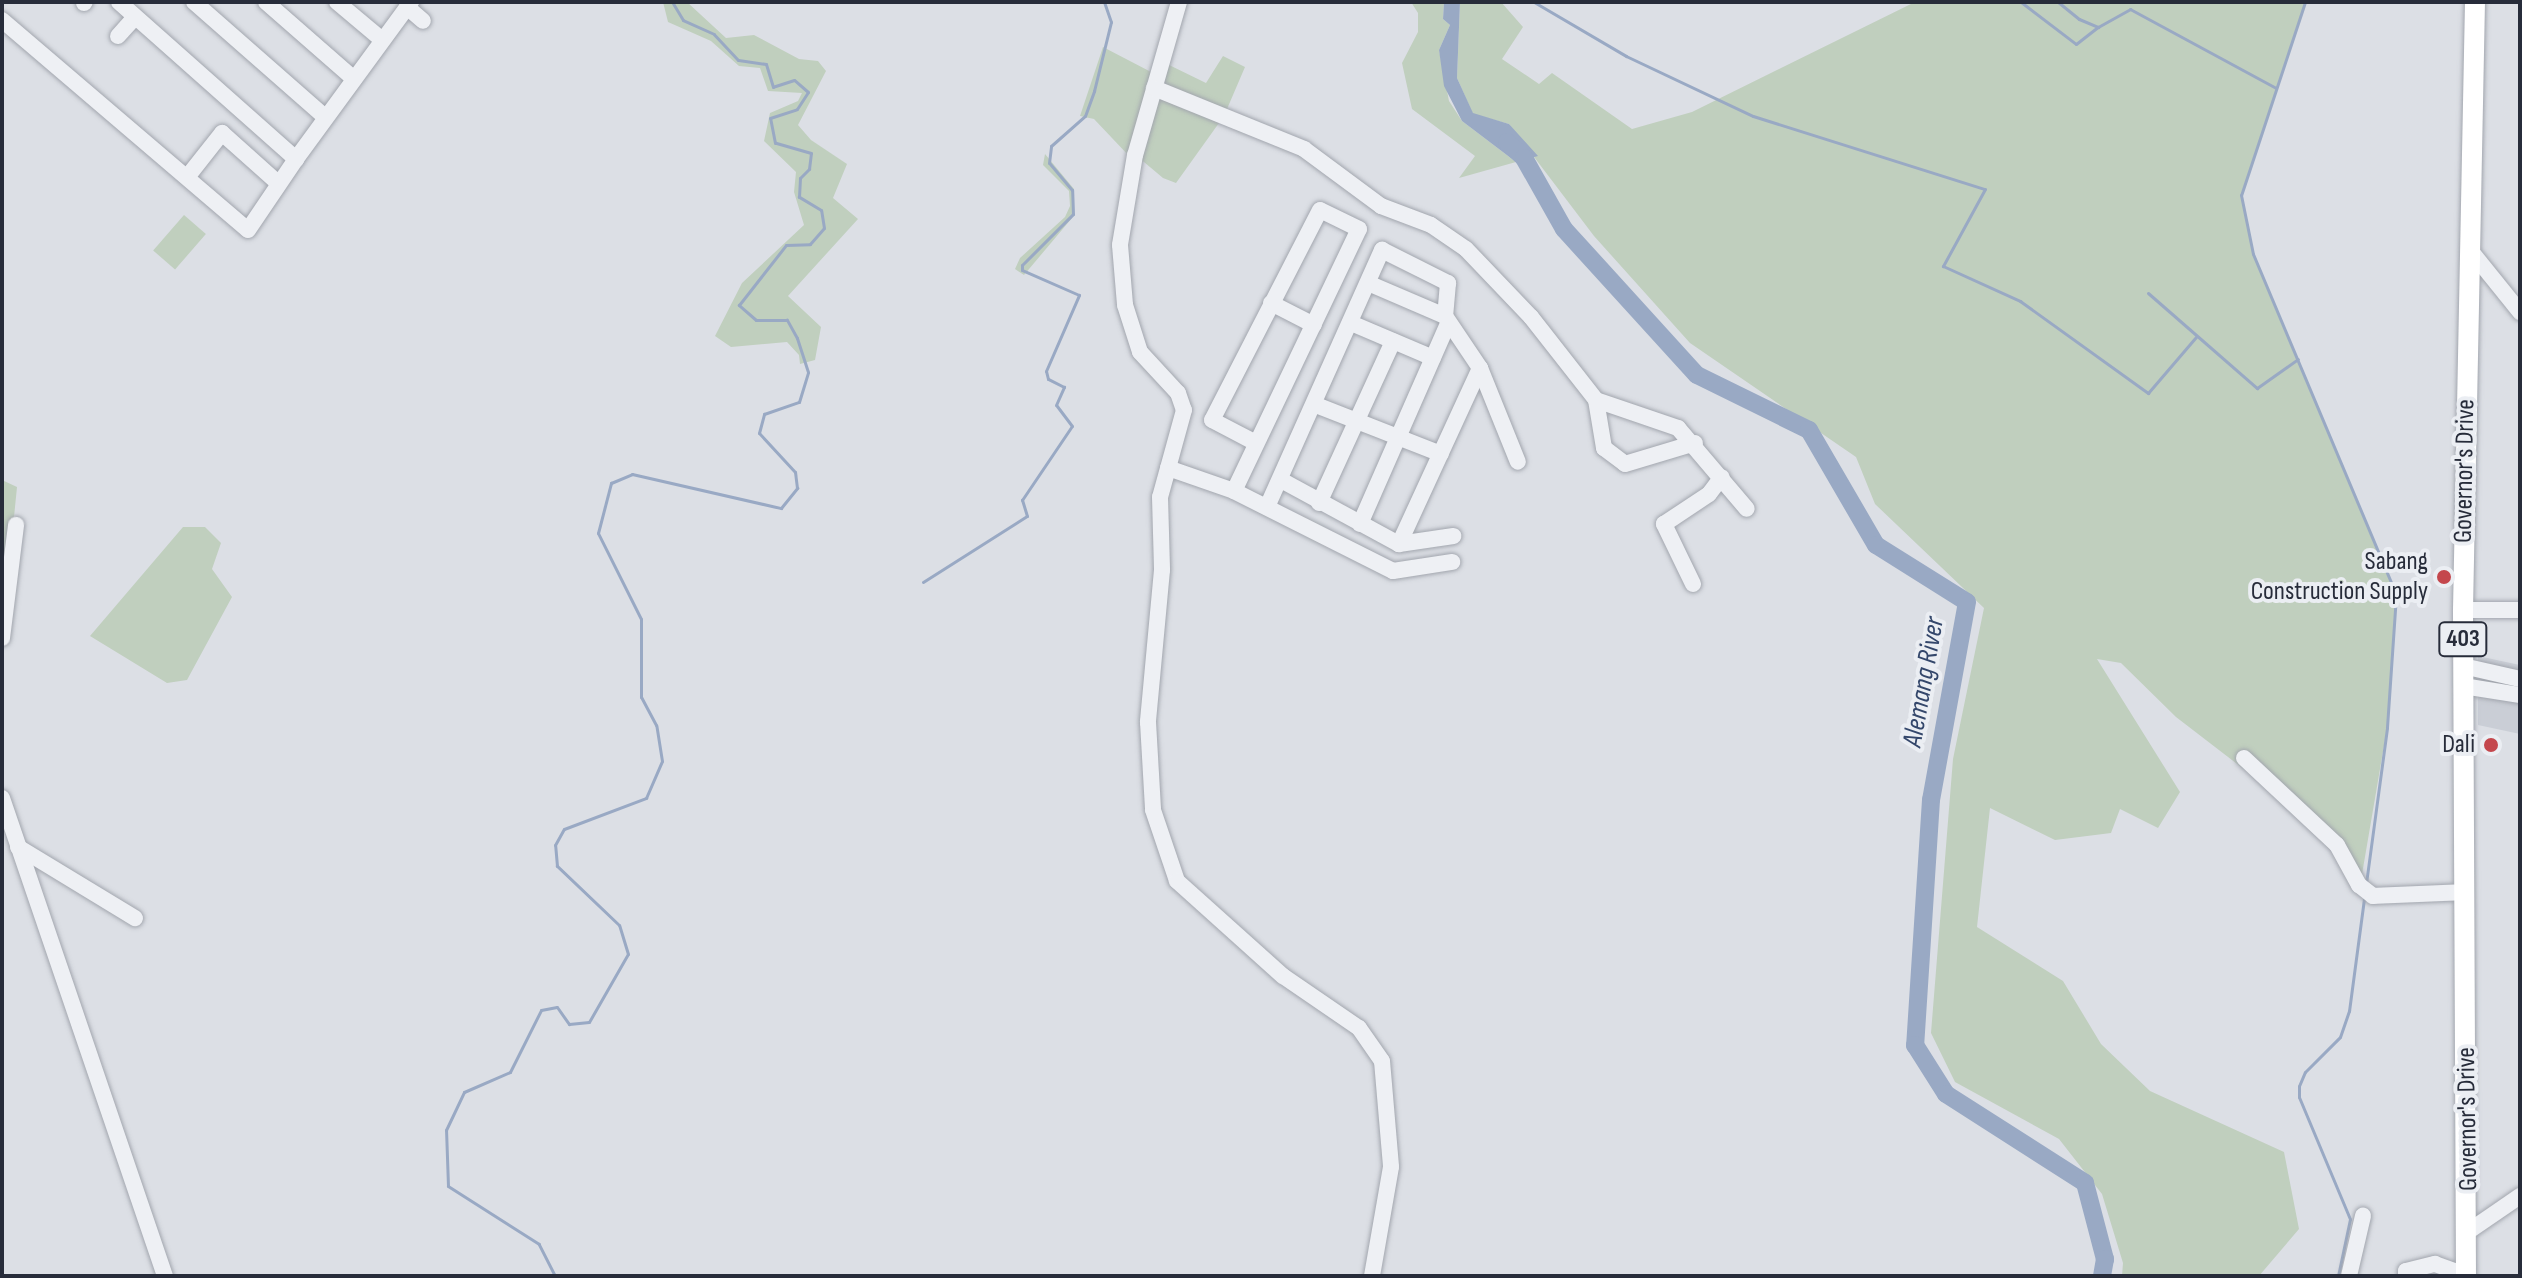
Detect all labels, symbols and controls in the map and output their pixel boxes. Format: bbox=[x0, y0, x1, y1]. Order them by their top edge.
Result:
street label: Governor's Drive bbox=[2448, 399, 2482, 543]
place label: Sabang Construction Supply bbox=[2251, 546, 2428, 608]
marker: Sabang Construction Supply bbox=[2435, 568, 2453, 586]
water label: Alemang River bbox=[1896, 614, 1952, 750]
road number: 403 bbox=[2437, 619, 2489, 659]
place label: Dali bbox=[2442, 729, 2475, 761]
marker: Dali bbox=[2482, 736, 2500, 754]
street label: Governor's Drive bbox=[2451, 1047, 2485, 1191]

